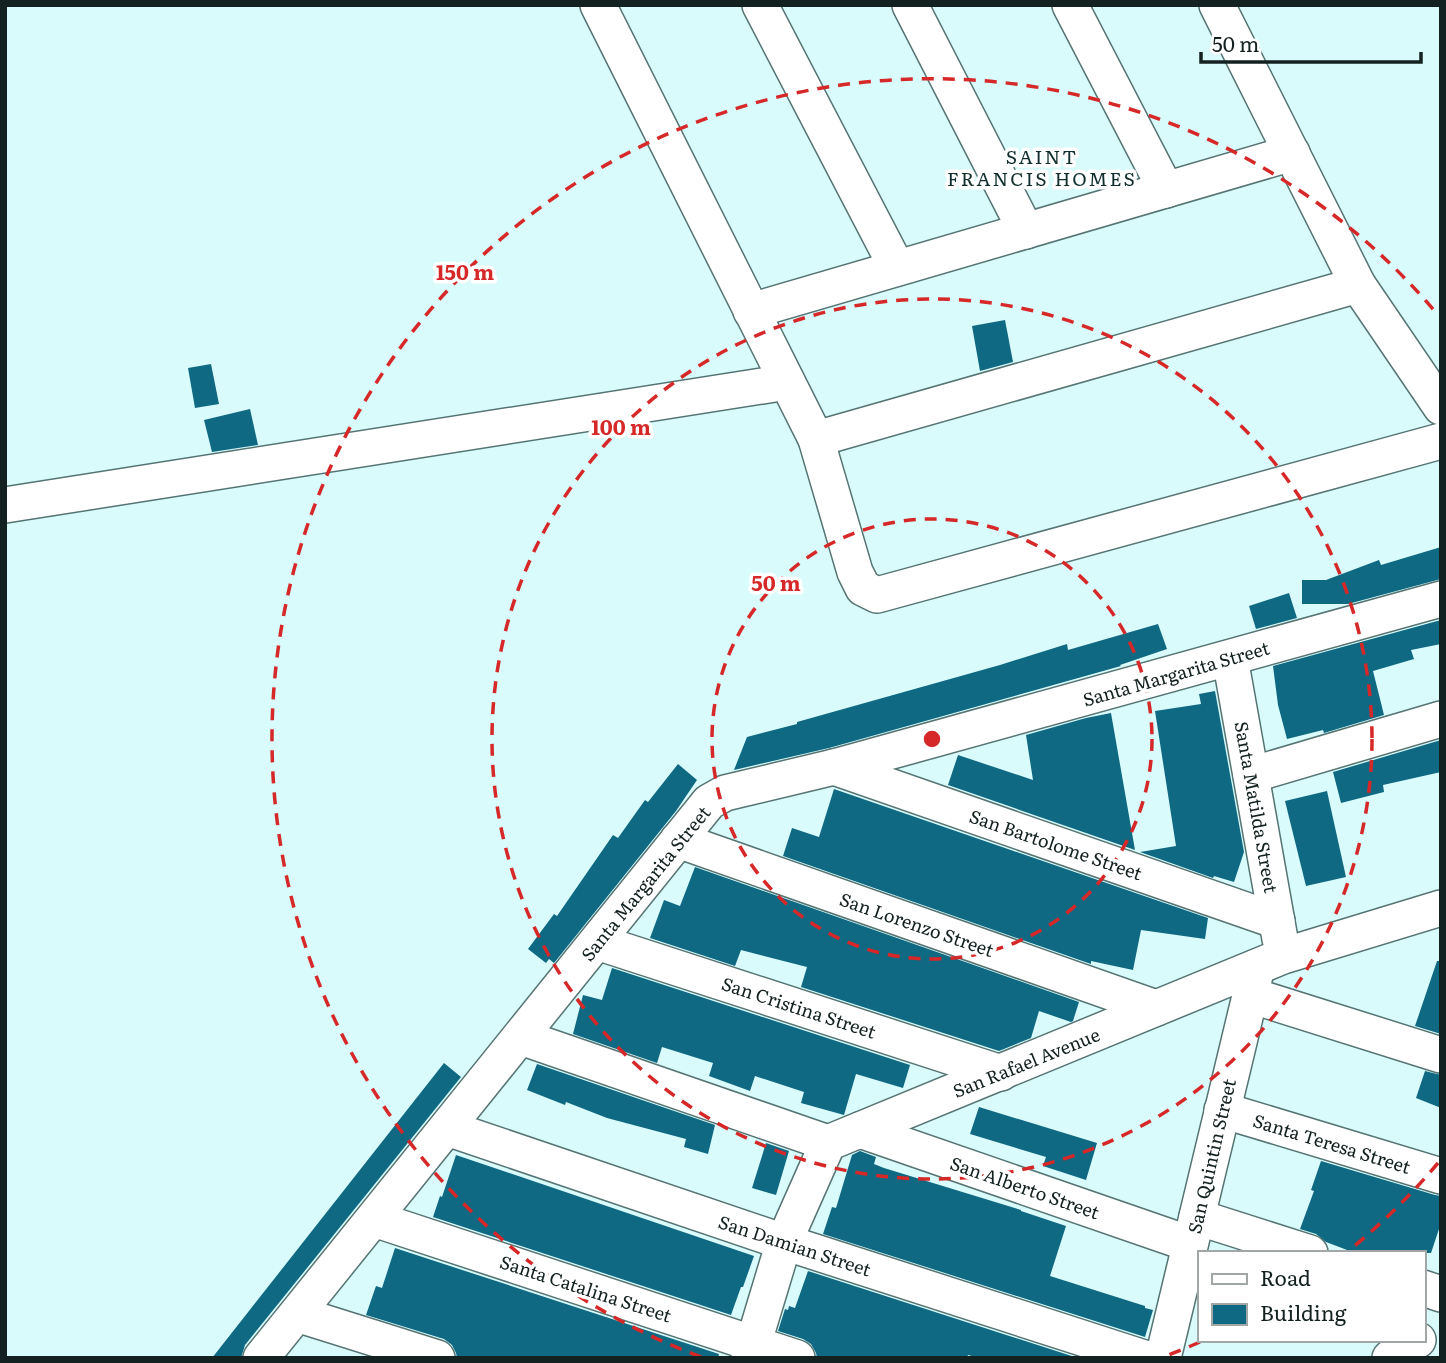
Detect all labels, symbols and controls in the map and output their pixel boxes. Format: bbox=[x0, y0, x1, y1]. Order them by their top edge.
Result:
scale bar bbox=[1201, 21, 1422, 65]
text: 50 m bbox=[1212, 27, 1259, 58]
district label: SAINT FRANCIS HOMES bbox=[947, 142, 1137, 192]
text: 150 m bbox=[436, 255, 494, 286]
text: 100 m bbox=[591, 410, 651, 441]
text: 50 m bbox=[751, 566, 801, 597]
street label: Santa Margarita Street bbox=[1080, 633, 1273, 713]
street label: Santa Matilda Street bbox=[1229, 719, 1285, 896]
centre of rings bbox=[920, 727, 944, 751]
street label: Santa Margarita Street bbox=[574, 799, 717, 966]
street label: San Bartolome Street bbox=[966, 802, 1147, 886]
street label: San Lorenzo Street bbox=[836, 885, 998, 963]
street label: San Cristina Street bbox=[718, 969, 880, 1045]
street label: San Rafael Avenue bbox=[948, 1020, 1104, 1104]
street label: San Quintin Street bbox=[1180, 1075, 1242, 1236]
street label: Santa Teresa Street bbox=[1250, 1106, 1415, 1180]
street label: San Alberto Street bbox=[947, 1149, 1104, 1225]
street label: San Damian Street bbox=[715, 1208, 875, 1283]
street label: Santa Catalina Street bbox=[497, 1248, 676, 1329]
legend bbox=[1198, 1251, 1425, 1342]
text: Road bbox=[1260, 1261, 1311, 1292]
text: Building bbox=[1260, 1296, 1347, 1327]

